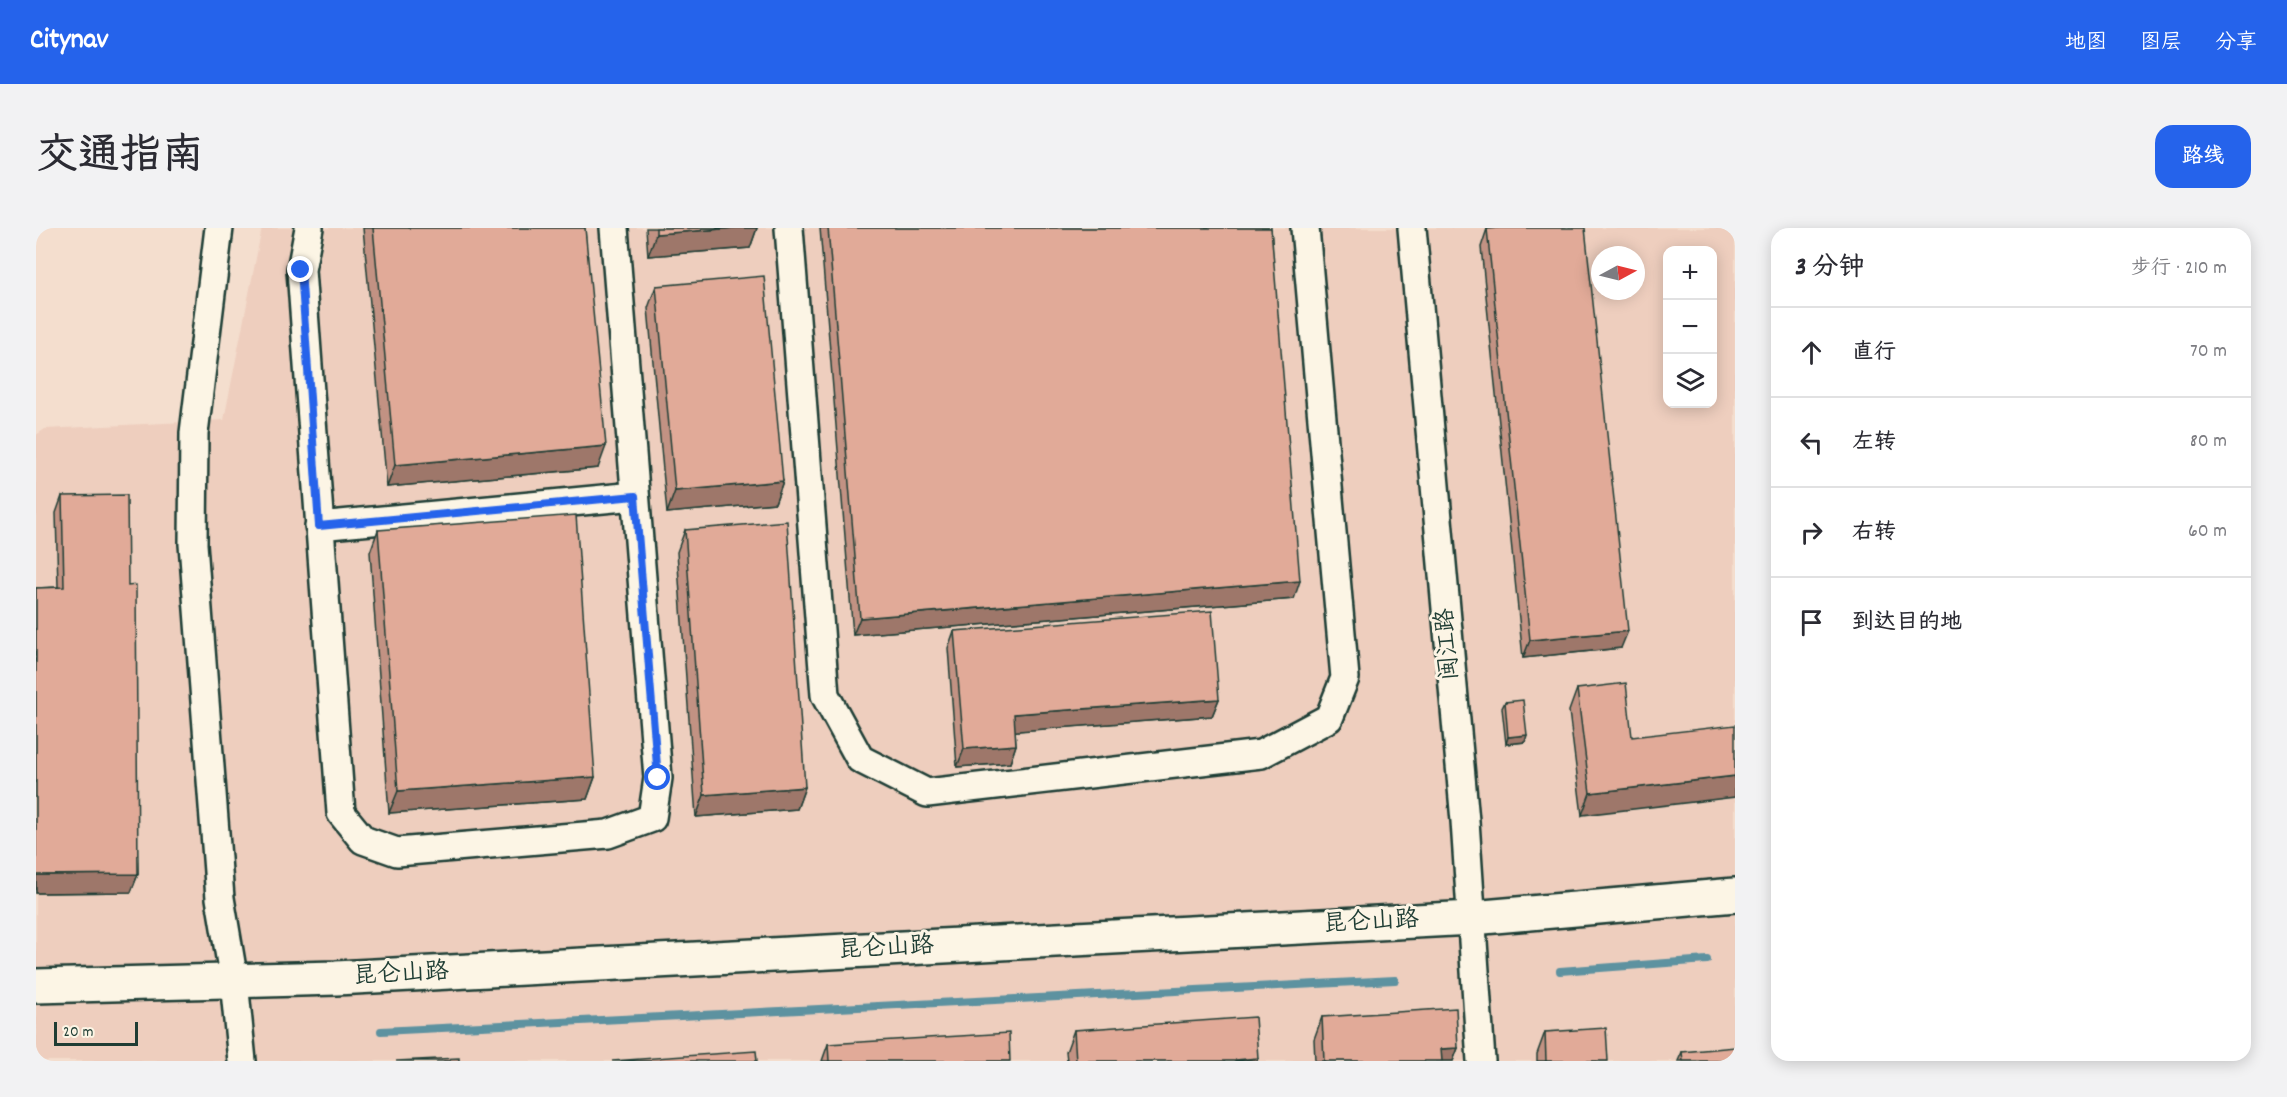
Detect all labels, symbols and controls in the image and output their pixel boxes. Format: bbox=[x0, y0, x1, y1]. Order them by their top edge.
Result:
text: Citynav bbox=[30, 22, 108, 62]
text: 地图 bbox=[2065, 29, 2107, 59]
text: 图层 bbox=[2140, 29, 2182, 59]
text: 分享 bbox=[2215, 29, 2257, 59]
button: 路线 bbox=[2155, 125, 2251, 188]
text: 交通指南 bbox=[36, 129, 204, 189]
north arrow bbox=[1591, 246, 1645, 300]
map controls bbox=[1663, 246, 1717, 408]
button: + bbox=[1663, 246, 1717, 300]
text: 3 分钟 bbox=[1795, 250, 1865, 287]
text: 步行 · 210 m bbox=[2131, 255, 2227, 283]
route end bbox=[287, 256, 313, 282]
button: − bbox=[1663, 300, 1717, 354]
icon: ahead bbox=[1795, 336, 1828, 369]
text: 直行 bbox=[1852, 338, 1896, 369]
text: 70 m bbox=[2190, 338, 2227, 366]
button: layers bbox=[1663, 354, 1717, 408]
icon: left bbox=[1795, 426, 1828, 459]
text: 左转 bbox=[1852, 428, 1896, 459]
text: 80 m bbox=[2190, 428, 2227, 456]
icon: right bbox=[1795, 516, 1828, 549]
text: 右转 bbox=[1852, 518, 1896, 549]
text: 60 m bbox=[2188, 518, 2227, 546]
icon: arrive bbox=[1795, 606, 1828, 639]
street label: 闽江路 bbox=[1429, 607, 1469, 681]
text: 到达目的地 bbox=[1852, 608, 1962, 639]
route start bbox=[644, 764, 670, 790]
street label: 昆仑山路 bbox=[1322, 904, 1420, 942]
street label: 昆仑山路 bbox=[837, 930, 935, 968]
street label: 昆仑山路 bbox=[352, 956, 450, 994]
scale bar bbox=[54, 1019, 138, 1046]
text: 20 m bbox=[63, 1021, 93, 1044]

